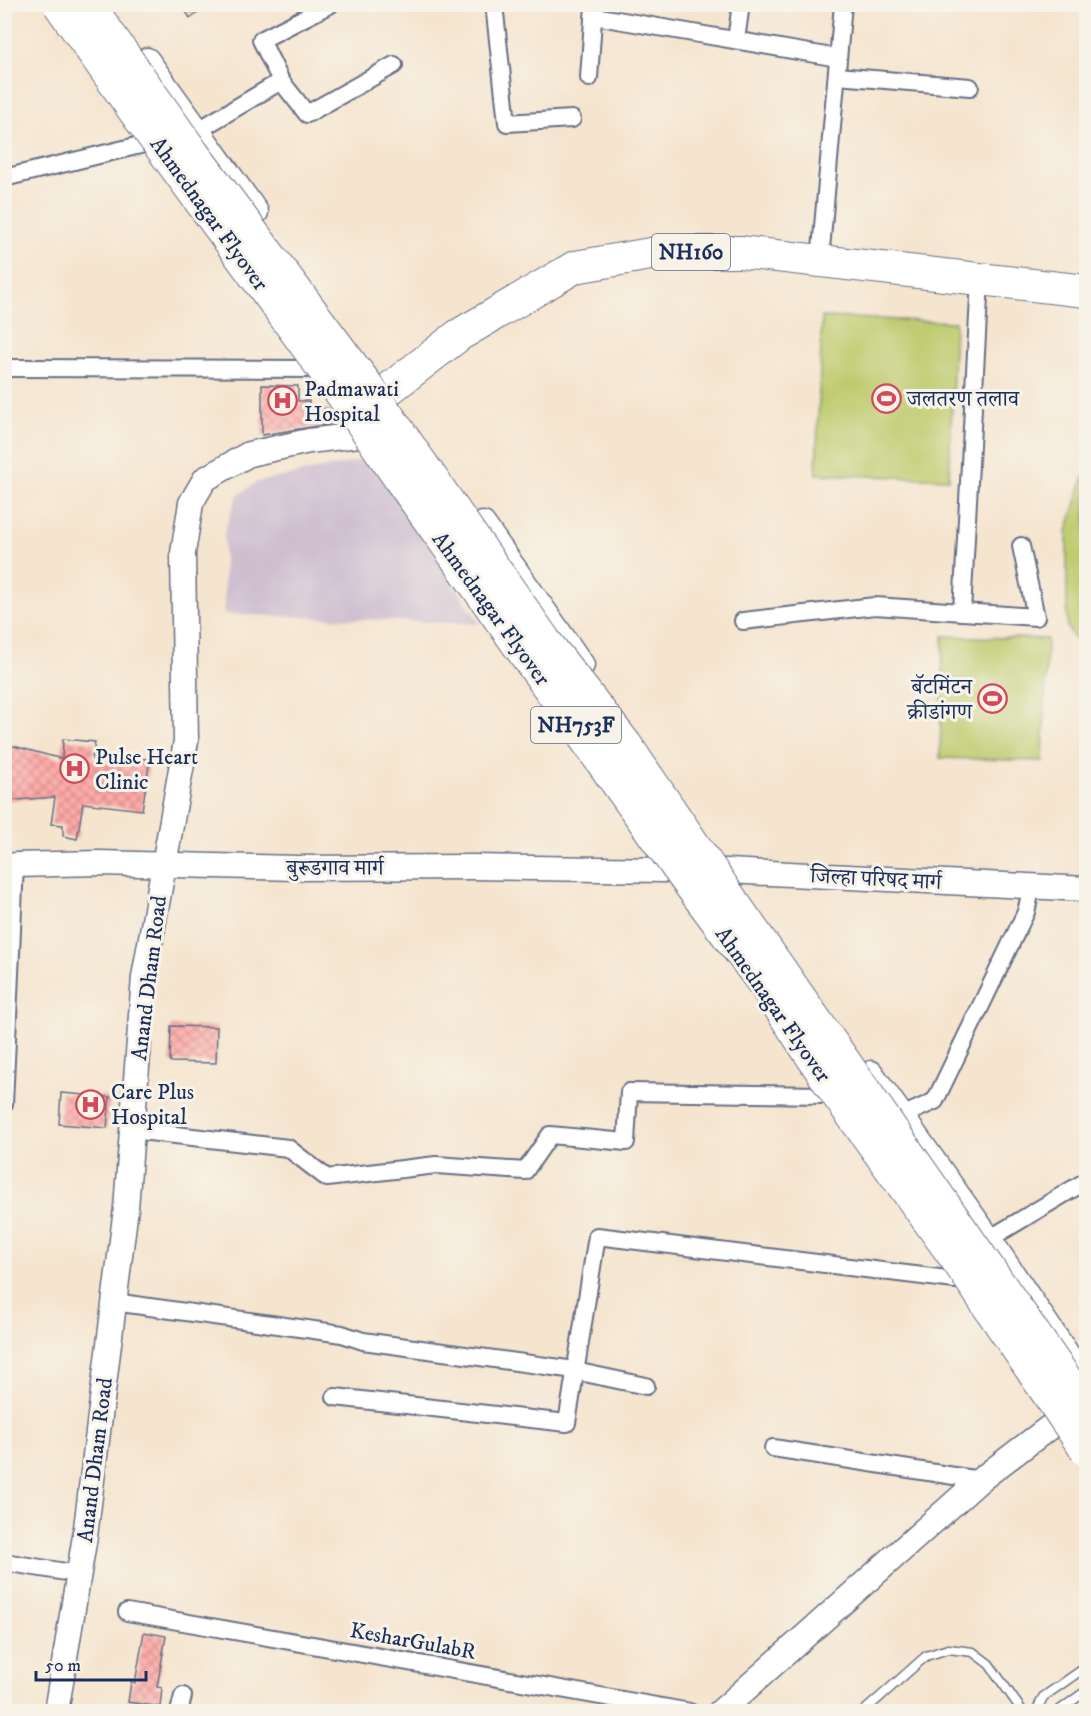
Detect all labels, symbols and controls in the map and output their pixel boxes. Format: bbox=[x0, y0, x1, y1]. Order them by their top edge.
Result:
street label: Ahmednagar Flyover bbox=[144, 132, 274, 297]
road number: NH160 bbox=[652, 234, 730, 270]
place label: Padmawati Hospital bbox=[304, 376, 399, 428]
sports icon: जलतरण तलाव bbox=[870, 382, 902, 414]
hospital icon: Padmawati Hospital bbox=[267, 385, 299, 417]
place label: जलतरण तलाव bbox=[906, 386, 1020, 413]
street label: Ahmednagar Flyover bbox=[426, 527, 556, 692]
place label: बॅटमिंटन क्रीडांगण bbox=[906, 673, 974, 726]
sports icon: बॅटमिंटन क्रीडांगण bbox=[977, 683, 1009, 715]
road number: NH753F bbox=[531, 707, 621, 743]
place label: Pulse Heart Clinic bbox=[95, 744, 198, 796]
hospital icon: Pulse Heart Clinic bbox=[58, 753, 90, 785]
street label: बुरूडगाव मार्ग bbox=[286, 855, 385, 882]
street label: जिल्हा परिषद मार्ग bbox=[809, 863, 944, 896]
street label: Anand Dham Road bbox=[126, 894, 173, 1062]
street label: Ahmednagar Flyover bbox=[709, 922, 837, 1088]
place label: Care Plus Hospital bbox=[111, 1079, 194, 1131]
hospital icon: Care Plus Hospital bbox=[74, 1088, 106, 1120]
street label: Anand Dham Road bbox=[72, 1376, 119, 1544]
street label: KesharGulabR bbox=[348, 1617, 478, 1666]
scale bar bbox=[36, 1644, 146, 1682]
text: 50 m bbox=[45, 1655, 81, 1677]

